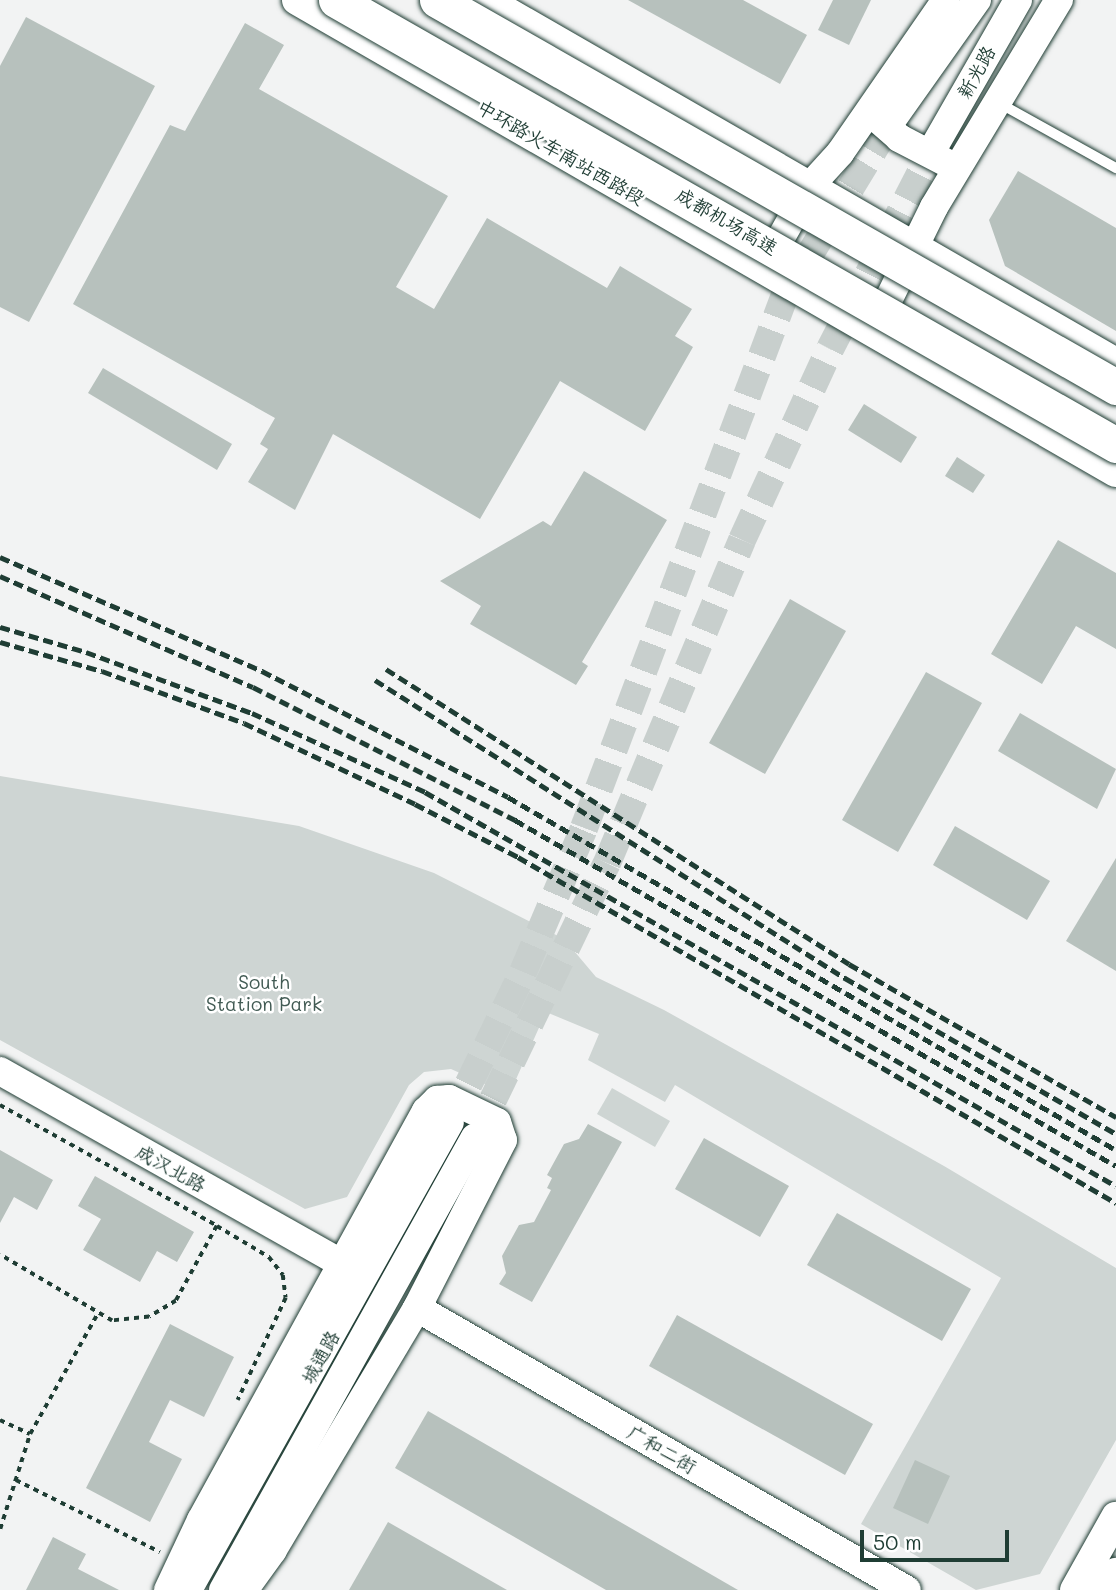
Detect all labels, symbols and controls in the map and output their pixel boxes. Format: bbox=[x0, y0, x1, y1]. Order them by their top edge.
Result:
street label: 新光路 bbox=[952, 42, 1000, 102]
street label: 中环路火车南站西路段 bbox=[473, 95, 649, 209]
street label: 成都机场高速 bbox=[672, 183, 782, 259]
park label: South Station Park bbox=[206, 971, 322, 1015]
street label: 成汉北路 bbox=[132, 1140, 210, 1196]
street label: 城通路 bbox=[296, 1327, 344, 1387]
street label: 广和二街 bbox=[623, 1420, 701, 1478]
scale bar bbox=[864, 1516, 1013, 1560]
text: 50 m bbox=[873, 1528, 922, 1555]

